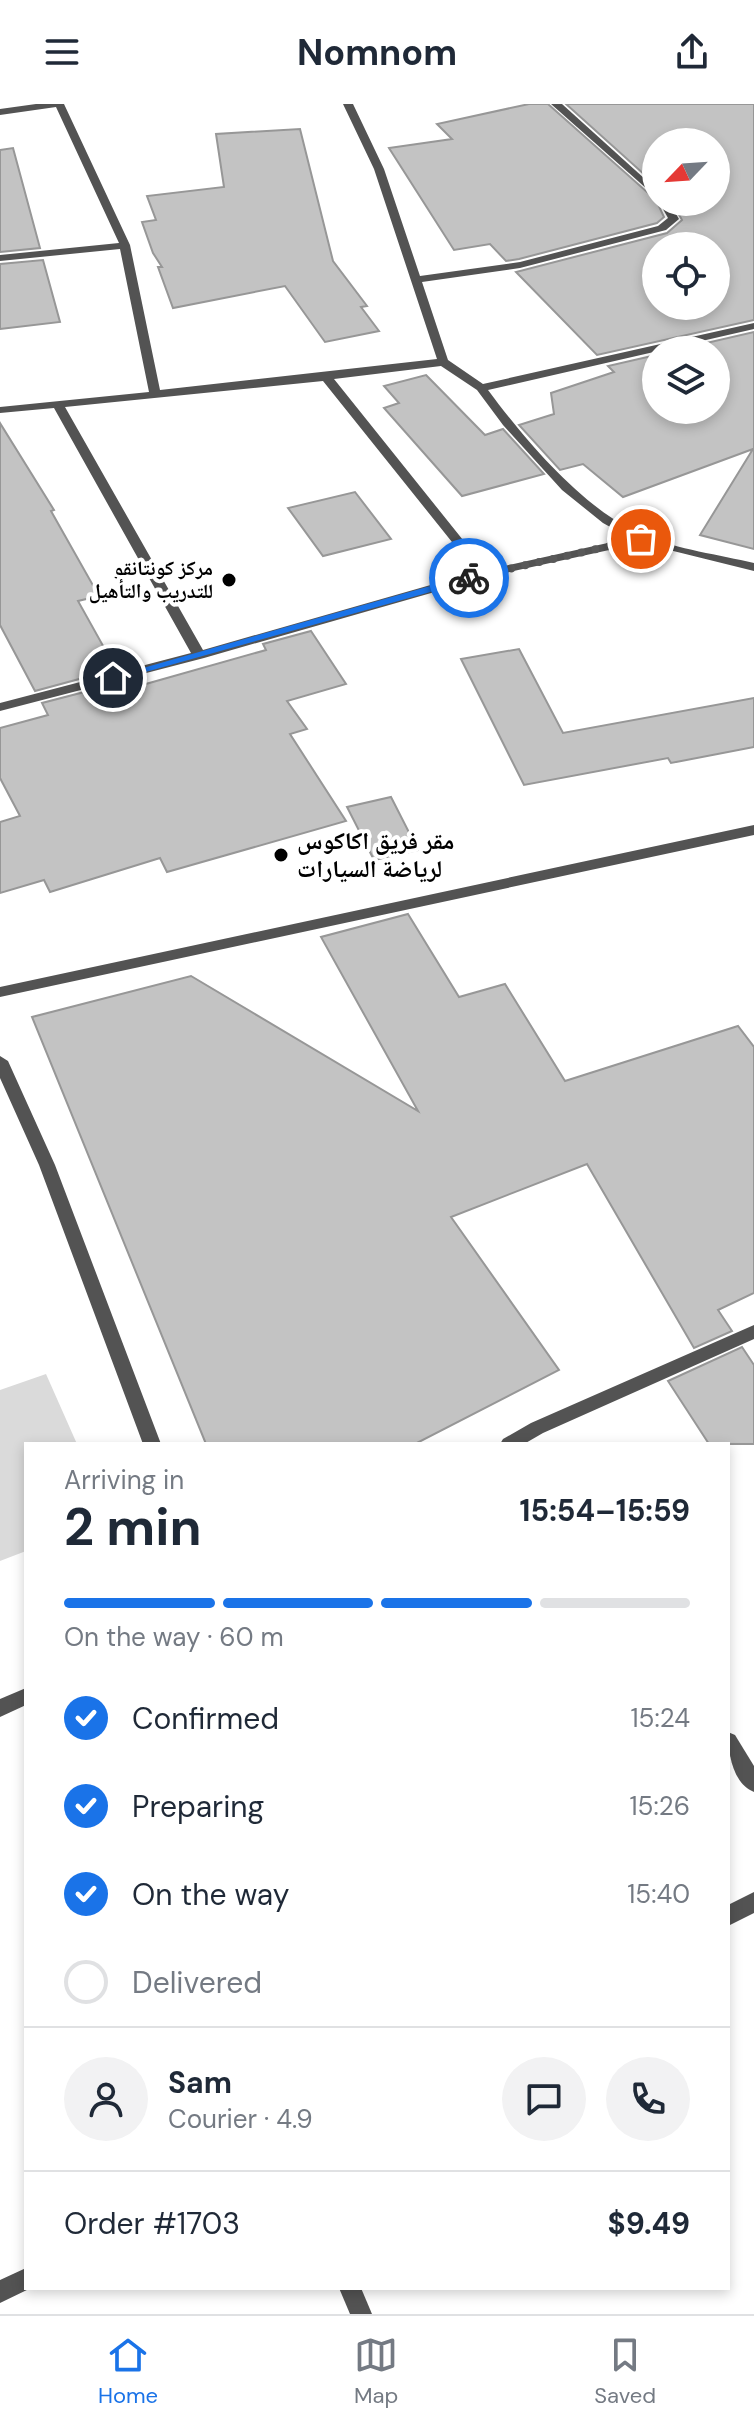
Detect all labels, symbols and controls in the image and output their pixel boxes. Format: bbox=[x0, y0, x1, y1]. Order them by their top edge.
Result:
text: Nomnom bbox=[297, 29, 457, 76]
icon: menu bbox=[40, 30, 84, 74]
icon: share bbox=[670, 30, 714, 74]
north arrow bbox=[642, 128, 730, 216]
map controls bbox=[642, 128, 730, 424]
button: locate bbox=[642, 232, 730, 320]
button: layers bbox=[642, 336, 730, 424]
pin bbox=[607, 505, 675, 573]
icon: bag bbox=[619, 517, 663, 561]
courier bbox=[429, 538, 509, 618]
place label: مركز كونتانقو للتدريب والتأهيل bbox=[89, 555, 213, 604]
icon: bike bbox=[447, 556, 491, 600]
marker: مركز كونتانقو للتدريب والتأهيل bbox=[220, 571, 238, 589]
pin bbox=[79, 644, 147, 712]
icon: home bbox=[91, 656, 135, 700]
place label: مقر فريق اكاكوس لرياضة السيارات bbox=[297, 825, 454, 884]
marker: مقر فريق اكاكوس لرياضة السيارات bbox=[272, 846, 290, 864]
text: Arriving in bbox=[64, 1463, 184, 1497]
text: 15:54–15:59 bbox=[520, 1491, 690, 1530]
text: 2 min bbox=[64, 1493, 202, 1561]
text: On the way · 60 m bbox=[64, 1620, 284, 1654]
icon: check bbox=[64, 1696, 108, 1740]
text: Confirmed bbox=[132, 1699, 279, 1738]
text: 15:24 bbox=[630, 1701, 690, 1735]
icon: check bbox=[64, 1784, 108, 1828]
text: Preparing bbox=[132, 1787, 264, 1826]
text: 15:26 bbox=[629, 1789, 690, 1823]
icon: check bbox=[64, 1872, 108, 1916]
text: On the way bbox=[132, 1875, 289, 1914]
text: 15:40 bbox=[627, 1877, 690, 1911]
text: Delivered bbox=[132, 1963, 262, 2002]
button: person bbox=[64, 2057, 148, 2141]
button: chat bbox=[502, 2057, 586, 2141]
button: phone bbox=[606, 2057, 690, 2141]
text: Sam bbox=[168, 2063, 232, 2102]
text: Courier · 4.9 bbox=[168, 2102, 313, 2136]
text: Order #1703 bbox=[64, 2204, 240, 2243]
text: $9.49 bbox=[608, 2204, 690, 2243]
tab: Home bbox=[98, 2333, 158, 2410]
tab: Map bbox=[354, 2333, 398, 2410]
tab: Saved bbox=[594, 2333, 656, 2410]

